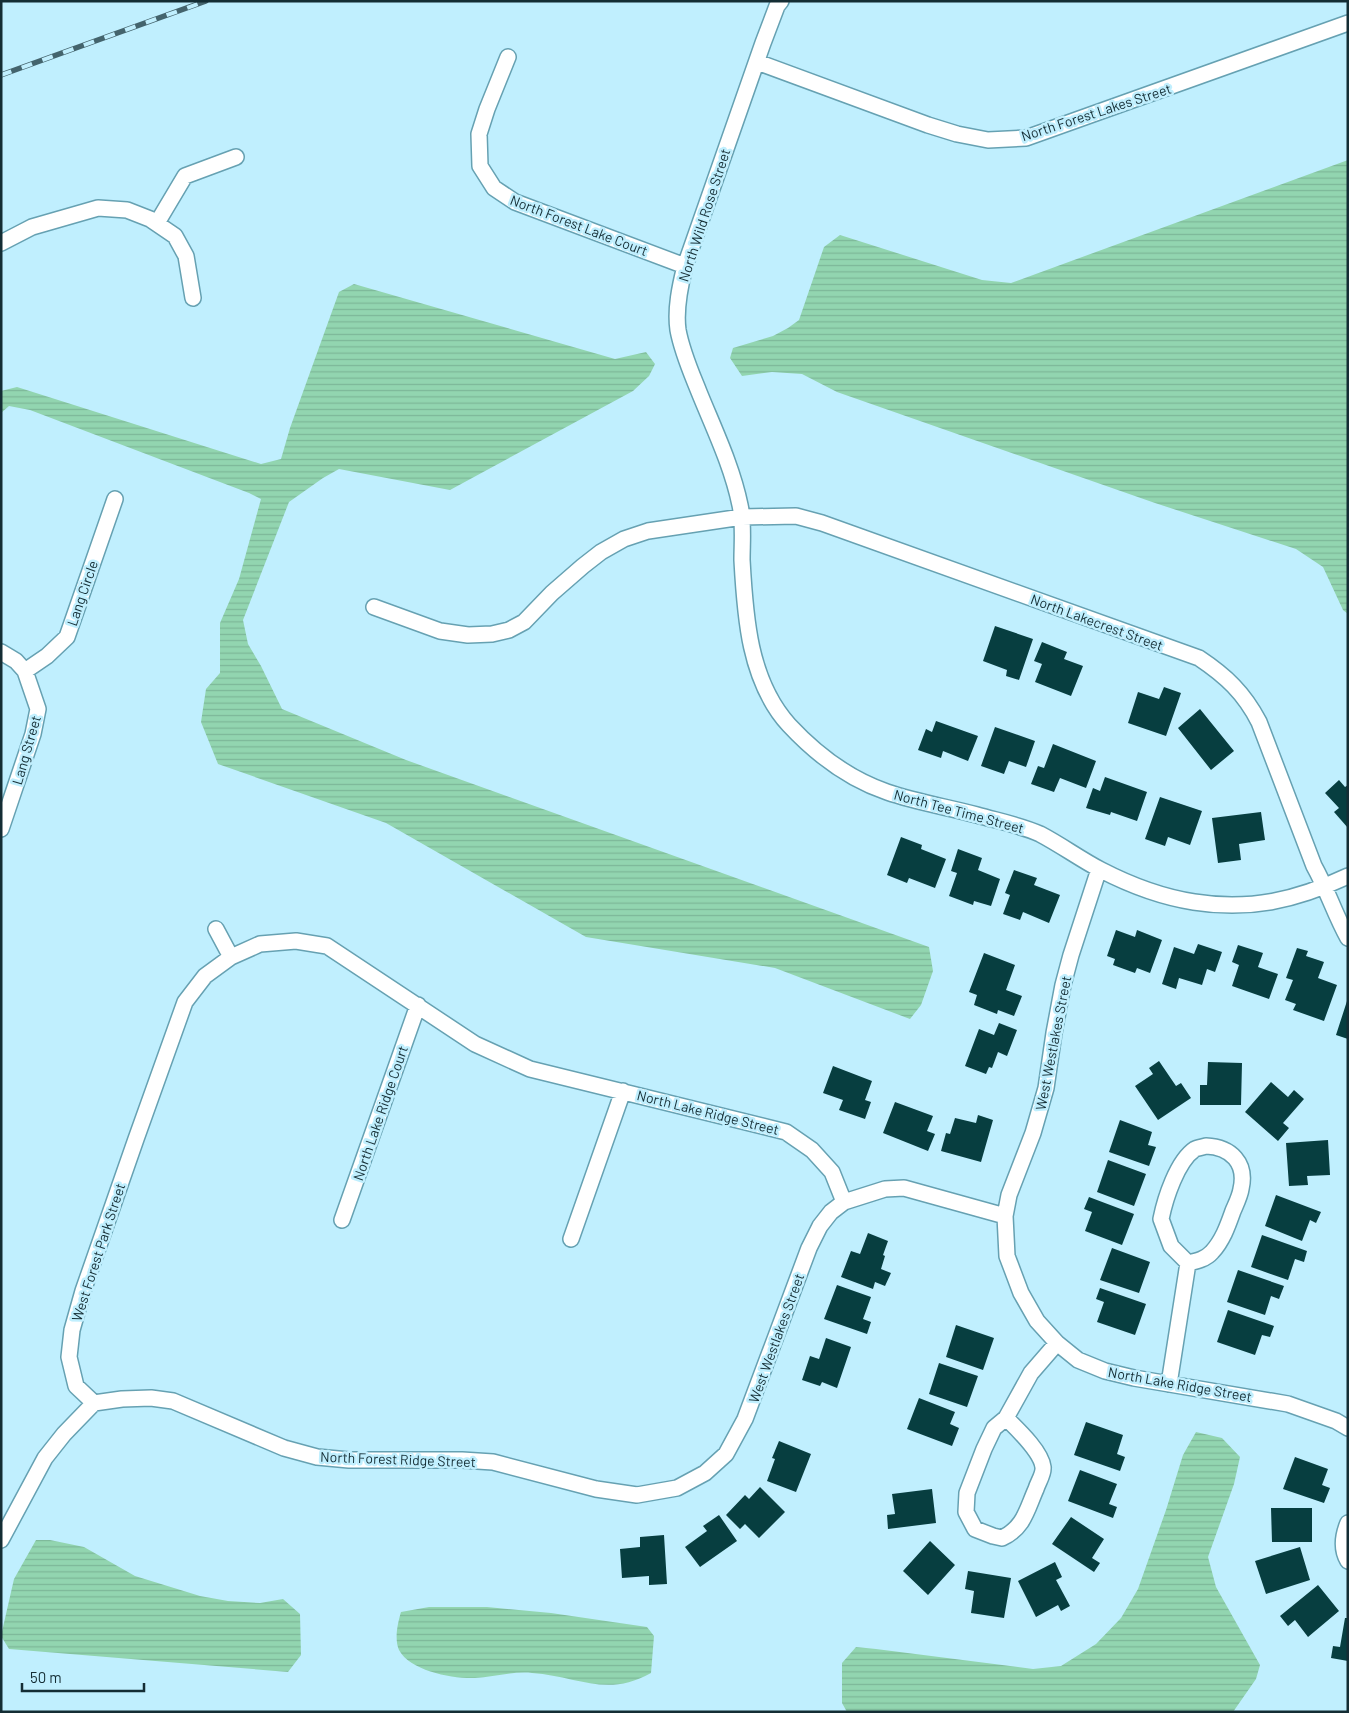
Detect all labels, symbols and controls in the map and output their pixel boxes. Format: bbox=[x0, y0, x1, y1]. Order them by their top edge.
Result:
street label: North Forest Lakes Street bbox=[1019, 80, 1173, 144]
street label: North Wild Rose Street bbox=[674, 146, 734, 284]
street label: North Forest Lake Court bbox=[508, 191, 650, 259]
street label: Lang Circle bbox=[63, 558, 101, 628]
street label: North Lakecrest Street bbox=[1028, 590, 1166, 654]
street label: Lang Street bbox=[8, 713, 44, 787]
street label: North Tee Time Street bbox=[892, 785, 1026, 837]
street label: West Westlakes Street bbox=[1032, 974, 1074, 1112]
street label: North Lake Ridge Court bbox=[349, 1043, 411, 1183]
street label: North Lake Ridge Street bbox=[635, 1086, 781, 1138]
street label: West Forest Park Street bbox=[68, 1181, 128, 1323]
street label: West Westlakes Street bbox=[745, 1271, 807, 1405]
street label: North Lake Ridge Street bbox=[1107, 1363, 1253, 1405]
street label: North Forest Ridge Street bbox=[320, 1448, 476, 1470]
scale bar bbox=[22, 1660, 145, 1692]
text: 50 m bbox=[30, 1668, 62, 1686]

